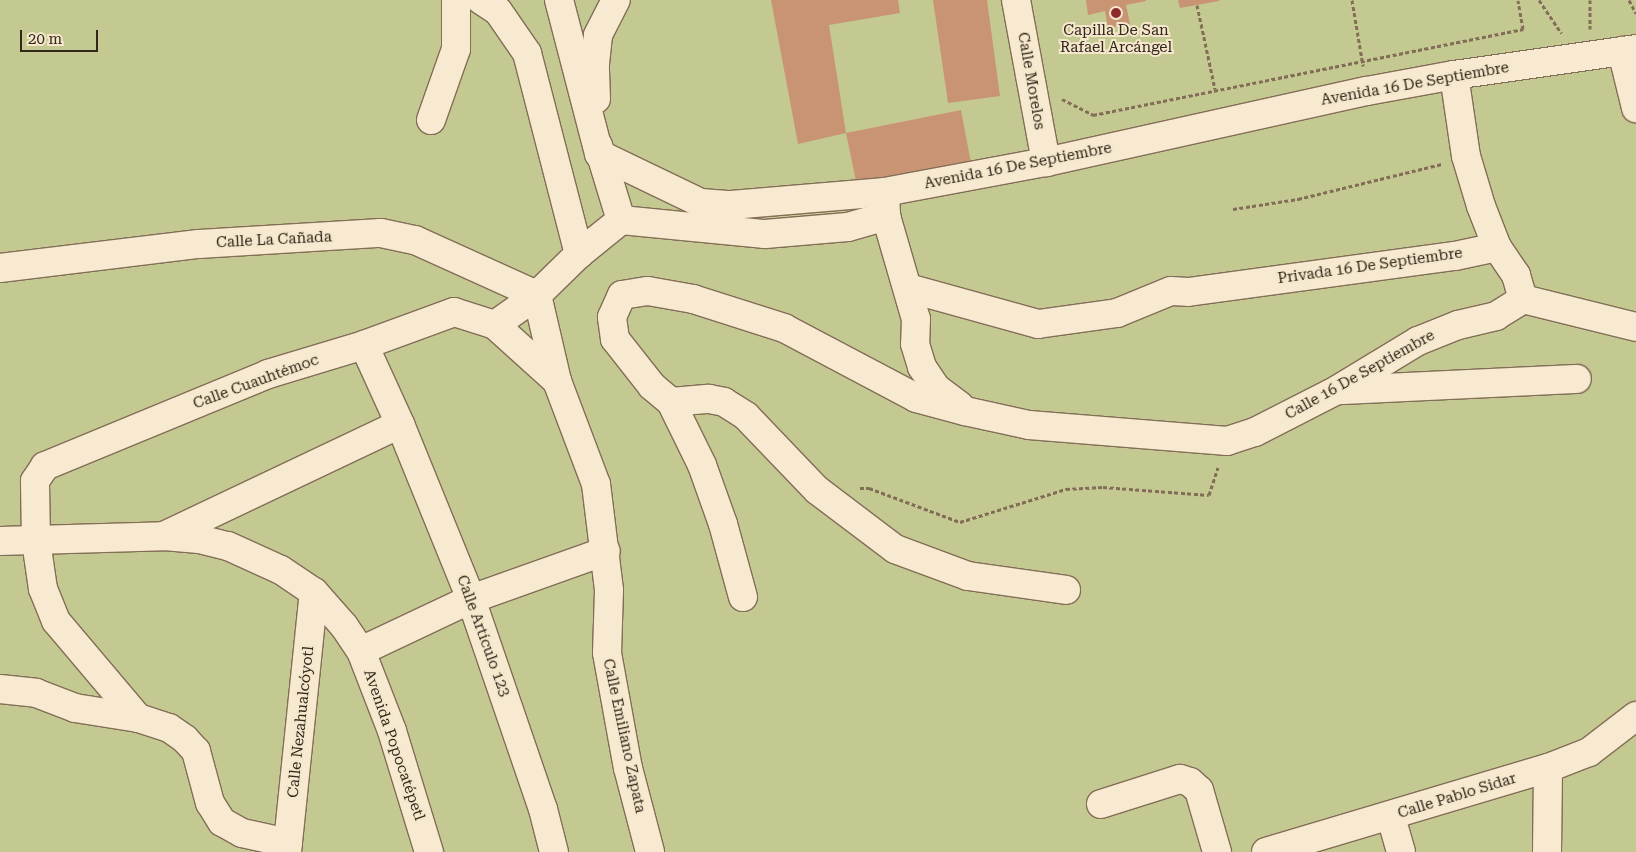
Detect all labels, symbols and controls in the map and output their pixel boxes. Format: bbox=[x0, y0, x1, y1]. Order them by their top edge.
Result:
marker: Capilla De San Rafael Arcángel bbox=[1110, 7, 1122, 19]
scale bar bbox=[22, 20, 100, 52]
place label: Capilla De San Rafael Arcángel bbox=[1060, 21, 1172, 56]
text: 20 m bbox=[28, 30, 62, 48]
street label: Calle Morelos bbox=[1014, 31, 1048, 131]
street label: Avenida 16 De Septiembre bbox=[1320, 59, 1510, 109]
street label: Avenida 16 De Septiembre bbox=[923, 139, 1113, 193]
street label: Calle La Cañada bbox=[216, 228, 332, 252]
street label: Privada 16 De Septiembre bbox=[1276, 244, 1464, 288]
street label: Calle 16 De Septiembre bbox=[1282, 326, 1438, 424]
street label: Calle Cuauhtémoc bbox=[191, 351, 321, 413]
street label: Calle Artículo 123 bbox=[453, 573, 513, 699]
street label: Calle Nezahualcóyotl bbox=[284, 645, 318, 799]
street label: Calle Emiliano Zapata bbox=[599, 657, 649, 815]
street label: Avenida Popocatépetl bbox=[360, 667, 428, 823]
street label: Calle Pablo Sidar bbox=[1396, 769, 1518, 823]

